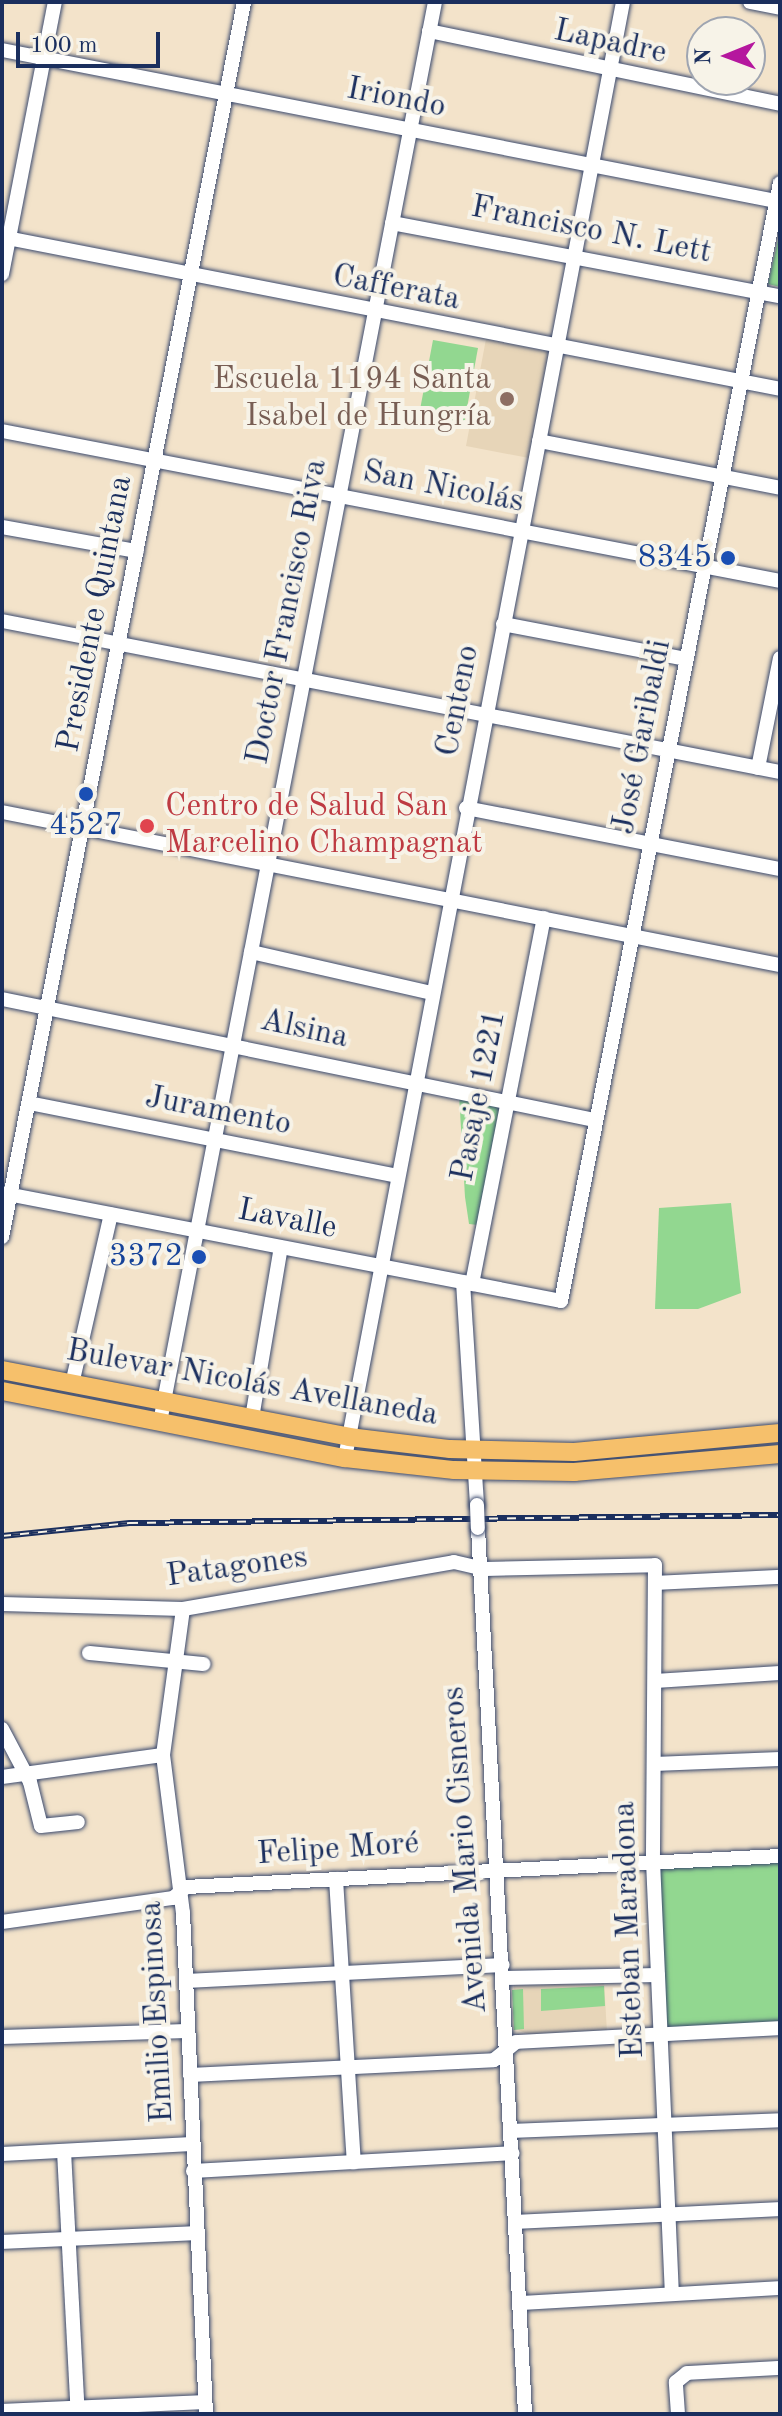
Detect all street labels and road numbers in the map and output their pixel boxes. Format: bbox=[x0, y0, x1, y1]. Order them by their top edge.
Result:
street label: Lapadre bbox=[550, 12, 670, 74]
street label: Iriondo bbox=[343, 71, 449, 127]
street label: Francisco N. Lett bbox=[467, 189, 715, 273]
street label: Cafferata bbox=[329, 258, 463, 320]
street label: San Nicolás bbox=[359, 454, 527, 522]
street label: Doctor Francisco Riva bbox=[240, 456, 336, 768]
street label: Presidente Quintana bbox=[50, 472, 142, 756]
street label: José Garibaldi bbox=[605, 636, 681, 838]
street label: Centeno bbox=[429, 642, 489, 760]
street label: Alsina bbox=[257, 1002, 351, 1058]
street label: Pasaje 1221 bbox=[445, 1007, 515, 1185]
street label: Juramento bbox=[142, 1079, 294, 1145]
street label: Lavalle bbox=[234, 1192, 340, 1248]
street label: Bulevar Nicolás Avellaneda bbox=[63, 1332, 441, 1436]
street label: Patagones bbox=[164, 1539, 310, 1597]
street label: Avenida Mario Cisneros bbox=[435, 1685, 497, 2015]
street label: Esteban Maradona bbox=[606, 1801, 654, 2059]
street label: Felipe Moré bbox=[256, 1825, 420, 1875]
street label: Emilio Espinosa bbox=[133, 1900, 183, 2124]

